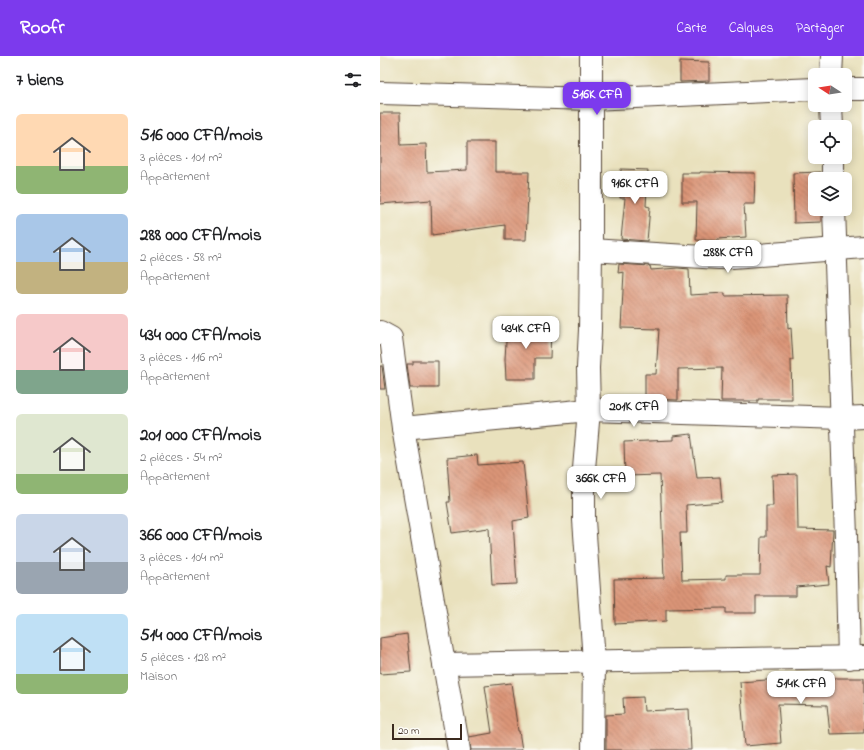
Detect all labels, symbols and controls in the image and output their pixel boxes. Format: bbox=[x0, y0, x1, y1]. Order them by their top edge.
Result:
text: Roofr bbox=[20, 15, 64, 42]
text: Carte bbox=[676, 18, 707, 39]
text: Calques bbox=[729, 18, 774, 39]
text: Partager bbox=[796, 18, 844, 39]
text: 7 biens bbox=[16, 68, 64, 93]
north arrow bbox=[808, 68, 852, 112]
map controls bbox=[808, 68, 852, 216]
icon: filters bbox=[342, 69, 364, 91]
pin: 516K CFA bbox=[556, 82, 638, 116]
text: 516K CFA bbox=[572, 85, 622, 104]
button: locate bbox=[808, 120, 852, 164]
text: 516 000 CFA/mois bbox=[140, 123, 263, 148]
icon: home bbox=[48, 130, 96, 178]
text: 3 pièces · 101 m² bbox=[140, 148, 222, 167]
text: Appartement bbox=[140, 167, 210, 186]
pin: 916K CFA bbox=[594, 171, 676, 205]
button: layers bbox=[808, 172, 852, 216]
text: 916K CFA bbox=[612, 174, 658, 193]
text: 288 000 CFA/mois bbox=[140, 223, 262, 248]
icon: home bbox=[48, 230, 96, 278]
pin: 288K CFA bbox=[687, 240, 769, 274]
text: 288K CFA bbox=[703, 243, 753, 262]
text: 2 pièces · 58 m² bbox=[140, 248, 222, 267]
text: Appartement bbox=[140, 267, 210, 286]
pin: 434K CFA bbox=[485, 316, 567, 350]
text: 434K CFA bbox=[501, 319, 551, 338]
text: 434 000 CFA/mois bbox=[140, 323, 261, 348]
icon: home bbox=[48, 330, 96, 378]
text: 3 pièces · 116 m² bbox=[140, 348, 223, 367]
text: Appartement bbox=[140, 367, 210, 386]
pin: 201K CFA bbox=[593, 394, 675, 428]
text: 201K CFA bbox=[609, 397, 659, 416]
text: 201 000 CFA/mois bbox=[140, 423, 262, 448]
icon: home bbox=[48, 430, 96, 478]
text: 2 pièces · 54 m² bbox=[140, 448, 222, 467]
pin: 366K CFA bbox=[560, 466, 642, 500]
text: Appartement bbox=[140, 467, 210, 486]
text: 366K CFA bbox=[576, 469, 626, 488]
text: 366 000 CFA/mois bbox=[140, 523, 262, 548]
icon: home bbox=[48, 530, 96, 578]
text: 3 pièces · 104 m² bbox=[140, 548, 224, 567]
text: Appartement bbox=[140, 567, 210, 586]
text: 514 000 CFA/mois bbox=[140, 623, 263, 648]
icon: home bbox=[48, 630, 96, 678]
text: 5 pièces · 128 m² bbox=[140, 648, 226, 667]
text: Maison bbox=[140, 667, 177, 686]
pin: 514K CFA bbox=[760, 671, 842, 705]
text: 514K CFA bbox=[776, 674, 826, 693]
scale bar bbox=[392, 722, 462, 741]
text: 20 m bbox=[398, 723, 420, 739]

